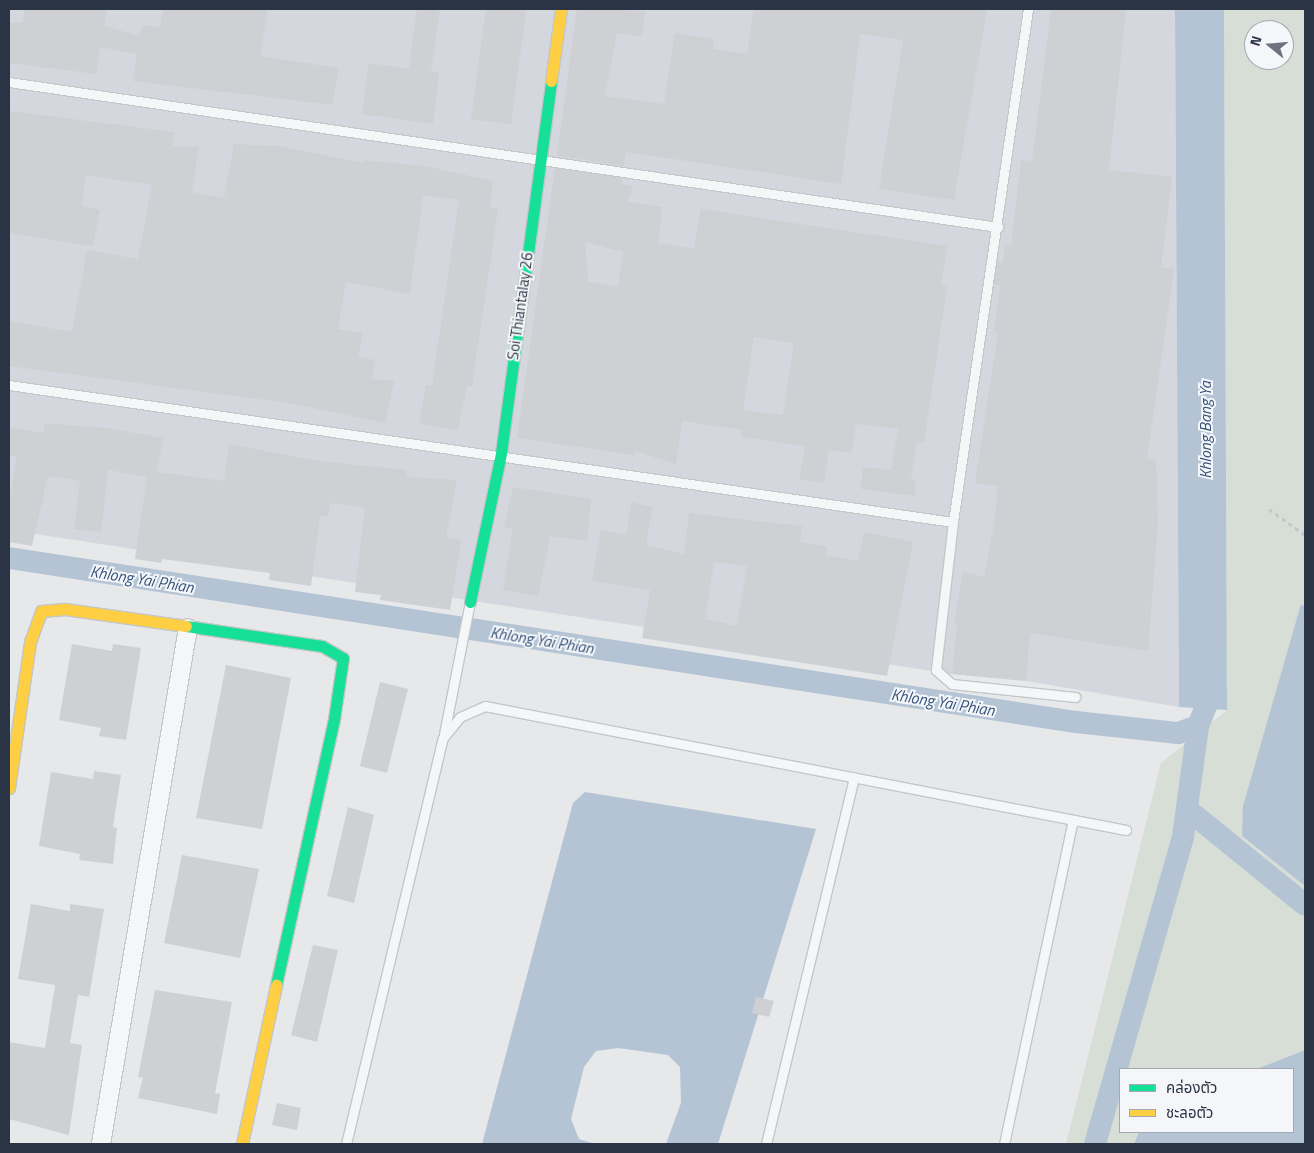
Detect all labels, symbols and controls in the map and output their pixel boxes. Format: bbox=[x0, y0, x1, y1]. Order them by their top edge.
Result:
north arrow bbox=[1244, 20, 1294, 70]
text: N bbox=[1244, 33, 1267, 48]
street label: Soi Thiantalay 26 bbox=[504, 251, 536, 361]
water label: Khlong Bang Ya bbox=[1195, 381, 1215, 479]
water label: Khlong Yai Phian bbox=[89, 561, 195, 597]
water label: Khlong Yai Phian bbox=[489, 622, 595, 658]
water label: Khlong Yai Phian bbox=[890, 684, 996, 720]
legend bbox=[1119, 1068, 1294, 1133]
text: คล่องตัว bbox=[1166, 1076, 1217, 1099]
text: ชะลอตัว bbox=[1166, 1101, 1213, 1124]

